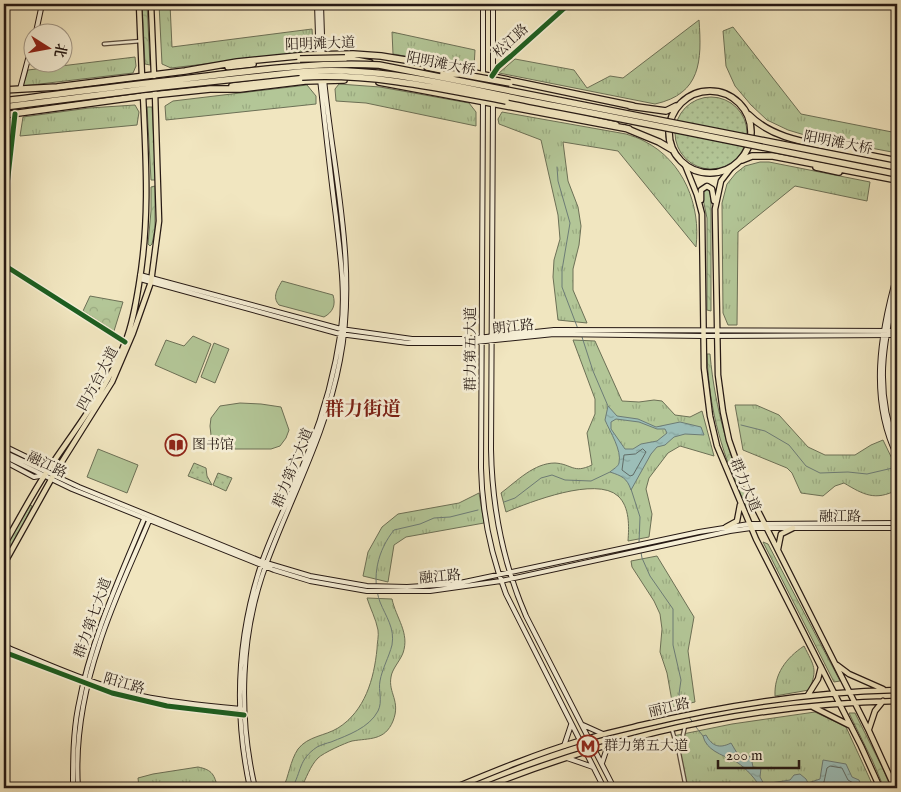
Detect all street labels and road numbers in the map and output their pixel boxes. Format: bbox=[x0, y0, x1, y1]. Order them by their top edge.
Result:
street label: 松江路 bbox=[490, 20, 532, 62]
street label: 阳明滩大道 bbox=[285, 34, 355, 54]
street label: 阳明滩大桥 bbox=[405, 48, 477, 80]
street label: 阳明滩大桥 bbox=[802, 127, 874, 159]
street label: 群力第五大道 bbox=[462, 307, 480, 391]
street label: 朗江路 bbox=[491, 316, 535, 338]
street label: 四方台大道 bbox=[74, 344, 122, 414]
street label: 群力第六大道 bbox=[269, 426, 317, 510]
street label: 融江路 bbox=[24, 448, 70, 482]
street label: 群力大道 bbox=[726, 456, 764, 514]
street label: 融江路 bbox=[819, 508, 861, 526]
street label: 融江路 bbox=[418, 566, 462, 588]
street label: 群力第七大道 bbox=[70, 575, 116, 661]
street label: 阳江路 bbox=[101, 670, 147, 698]
street label: 丽江路 bbox=[647, 695, 691, 721]

